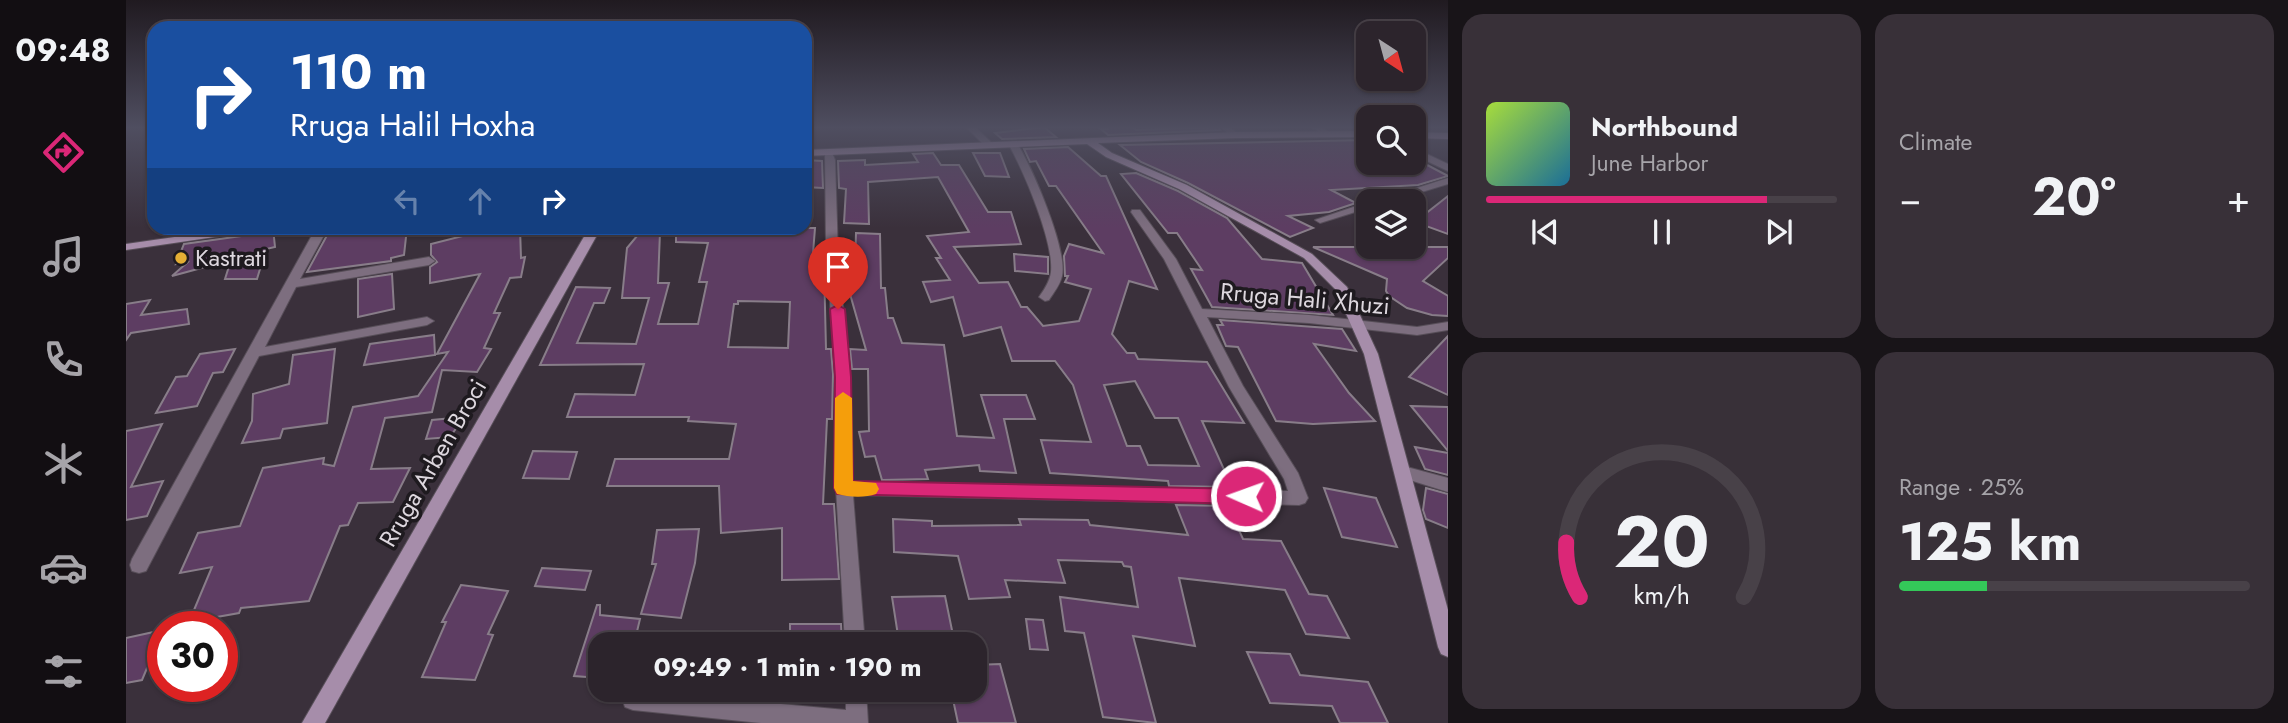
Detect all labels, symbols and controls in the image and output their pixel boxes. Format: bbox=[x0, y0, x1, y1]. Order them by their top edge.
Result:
north arrow bbox=[1356, 21, 1426, 91]
map controls bbox=[1356, 21, 1426, 259]
text: 09:48 bbox=[15, 27, 111, 73]
text: 110 m bbox=[290, 37, 427, 107]
icon: right bbox=[175, 49, 266, 140]
text: Rruga Halil Hoxha bbox=[290, 102, 535, 148]
button: search bbox=[1356, 105, 1426, 175]
text: Northbound bbox=[1591, 108, 1738, 146]
text: Climate bbox=[1899, 125, 1972, 159]
icon: directions bbox=[39, 128, 88, 177]
text: June Harbor bbox=[1591, 146, 1708, 180]
text: 20° bbox=[2032, 159, 2116, 235]
text: − bbox=[1899, 171, 1921, 226]
text: + bbox=[2227, 171, 2250, 226]
icon: left bbox=[388, 182, 426, 220]
icon: ahead bbox=[461, 182, 499, 220]
icon: right bbox=[534, 182, 572, 220]
button: layers bbox=[1356, 189, 1426, 259]
icon: previous bbox=[1526, 213, 1564, 251]
icon: pause bbox=[1643, 213, 1681, 251]
icon: next bbox=[1760, 213, 1798, 251]
icon: music bbox=[39, 232, 88, 281]
pin bbox=[808, 237, 868, 309]
place label: Kastrati bbox=[195, 240, 267, 275]
icon: arrive bbox=[819, 248, 857, 286]
marker: Kastrati bbox=[173, 250, 189, 266]
street label: Rruga Hali Xhuzi bbox=[1219, 274, 1391, 323]
icon: phone bbox=[39, 335, 88, 384]
street label: Rruga Arben Broci bbox=[370, 372, 495, 553]
icon: climate bbox=[39, 439, 88, 488]
position arrow bbox=[1209, 459, 1283, 533]
text: Range · 25% bbox=[1899, 470, 2024, 504]
text: 20 bbox=[1614, 489, 1709, 594]
text: 125 km bbox=[1899, 504, 2081, 580]
icon: car bbox=[39, 543, 88, 592]
text: km/h bbox=[1633, 576, 1690, 612]
speed limit sign: 30 bbox=[147, 611, 238, 702]
icon: filters bbox=[39, 647, 88, 696]
text: 09:49 · 1 min · 190 m bbox=[654, 648, 921, 686]

